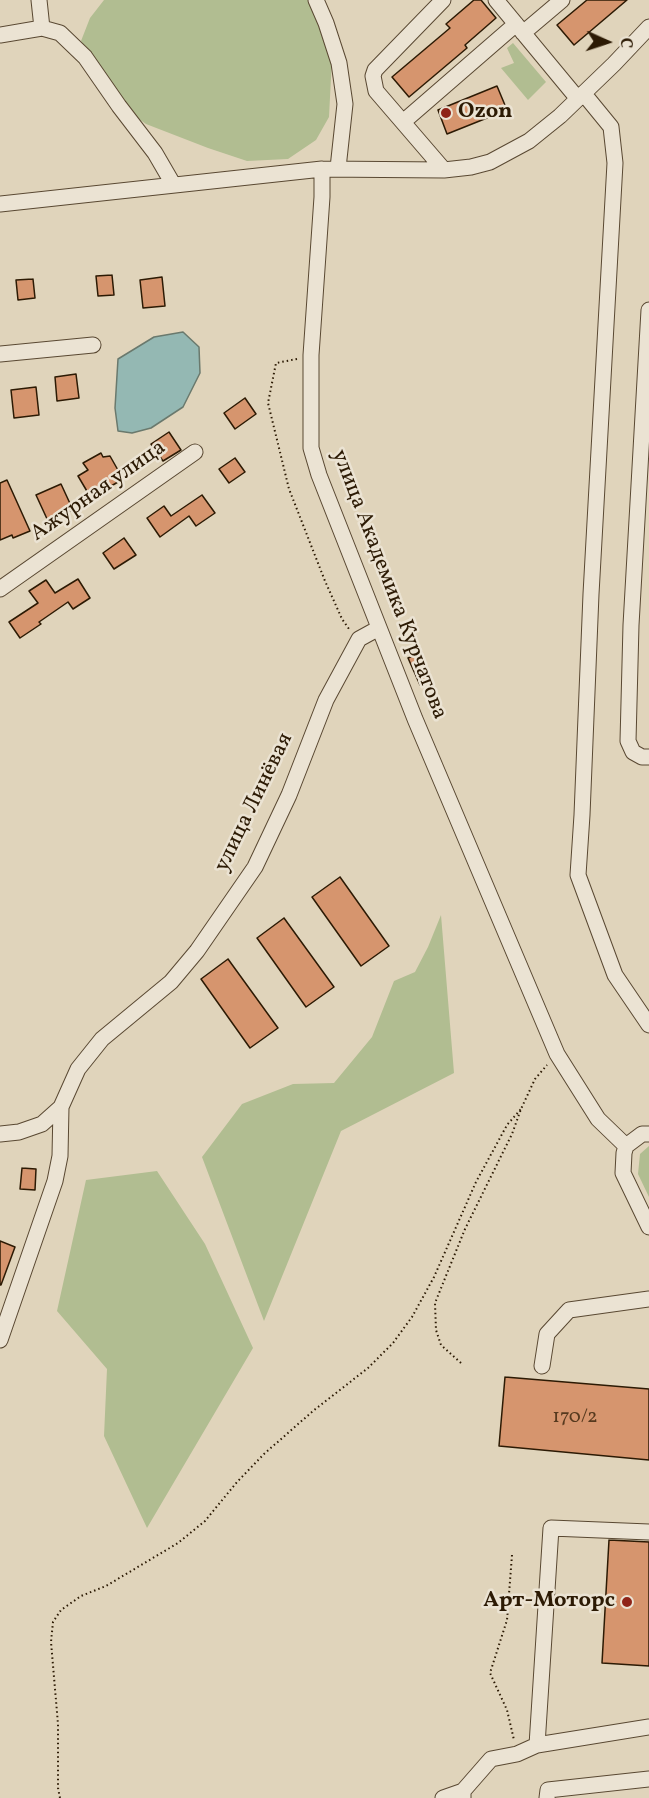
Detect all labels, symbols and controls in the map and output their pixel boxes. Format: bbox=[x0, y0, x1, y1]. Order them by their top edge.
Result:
north arrow bbox=[577, 12, 637, 72]
text: С bbox=[614, 37, 636, 49]
place label: Ozon bbox=[458, 100, 513, 126]
marker: Ozon bbox=[439, 106, 453, 120]
street label: Ажурная улица bbox=[26, 436, 172, 548]
street label: улица Академика Курчатова bbox=[324, 446, 452, 724]
street label: улица Линёвая bbox=[210, 729, 300, 877]
house number: 170/2 bbox=[552, 1406, 598, 1430]
place label: Арт-Моторс bbox=[483, 1589, 615, 1615]
marker: Арт-Моторс bbox=[620, 1595, 634, 1609]

